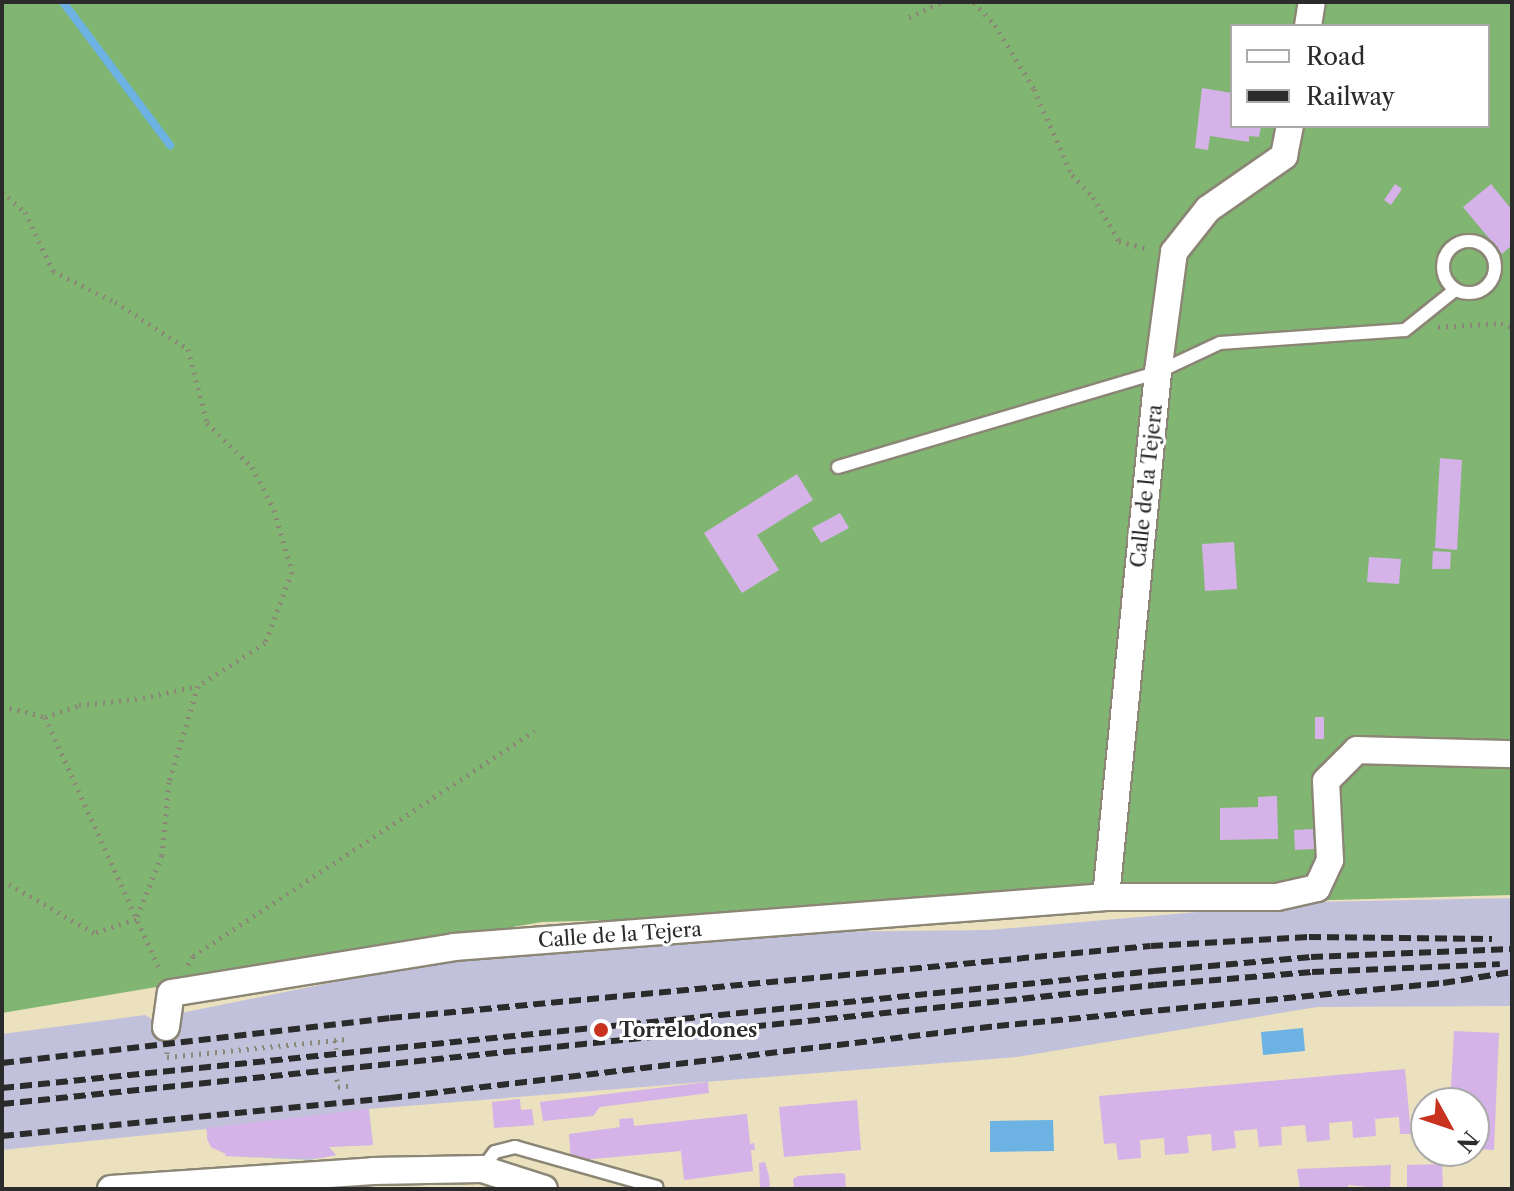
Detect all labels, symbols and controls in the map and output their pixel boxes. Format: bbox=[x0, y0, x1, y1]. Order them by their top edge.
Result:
legend bbox=[1230, 24, 1490, 128]
text: Road bbox=[1306, 42, 1365, 71]
text: Railway bbox=[1306, 82, 1395, 111]
street label: Calle de la Tejera bbox=[1126, 403, 1168, 569]
street label: Calle de la Tejera bbox=[537, 917, 703, 953]
place label: Torrelodones bbox=[619, 1018, 757, 1042]
marker: Torrelodones bbox=[590, 1019, 612, 1041]
north arrow bbox=[1410, 1087, 1490, 1167]
text: N bbox=[1451, 1125, 1484, 1157]

